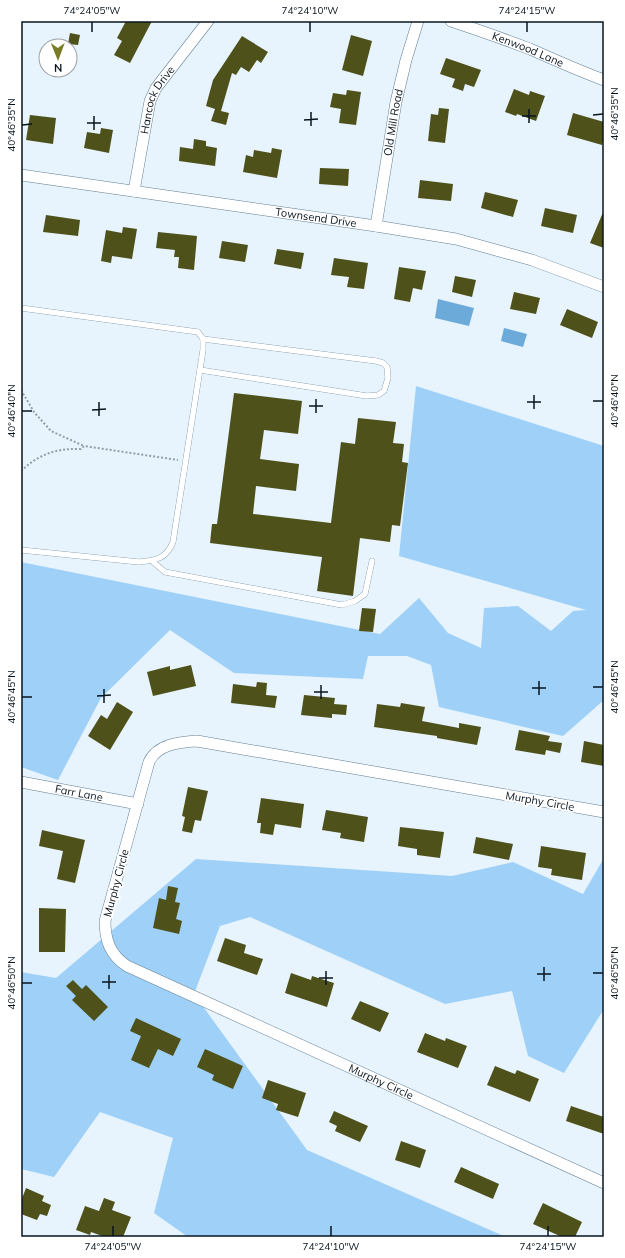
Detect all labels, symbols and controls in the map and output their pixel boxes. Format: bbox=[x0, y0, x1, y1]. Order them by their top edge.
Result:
text: 74°24'05"W bbox=[64, 4, 120, 17]
text: 74°24'10"W bbox=[282, 4, 338, 17]
text: 74°24'15"W bbox=[499, 4, 555, 17]
street label: Kenwood Lane bbox=[490, 29, 566, 70]
north arrow bbox=[38, 38, 78, 78]
text: N bbox=[54, 61, 62, 75]
street label: Hancock Drive bbox=[137, 63, 178, 135]
street label: Old Mill Road bbox=[380, 87, 406, 157]
text: 40°46'35"N bbox=[608, 87, 621, 141]
text: 40°46'35"N bbox=[5, 98, 18, 152]
street label: Townsend Drive bbox=[274, 205, 358, 230]
text: 40°46'40"N bbox=[608, 374, 621, 428]
text: 40°46'40"N bbox=[5, 384, 18, 438]
text: 40°46'45"N bbox=[608, 660, 621, 714]
text: 40°46'45"N bbox=[5, 670, 18, 724]
street label: Farr Lane bbox=[54, 782, 104, 804]
street label: Murphy Circle bbox=[505, 788, 575, 814]
street label: Murphy Circle bbox=[100, 848, 132, 918]
text: 40°46'50"N bbox=[608, 946, 621, 1000]
text: 40°46'50"N bbox=[5, 956, 18, 1010]
street label: Murphy Circle bbox=[346, 1061, 416, 1102]
text: 74°24'05"W bbox=[85, 1240, 141, 1253]
text: 74°24'10"W bbox=[303, 1240, 359, 1253]
text: 74°24'15"W bbox=[520, 1240, 576, 1253]

